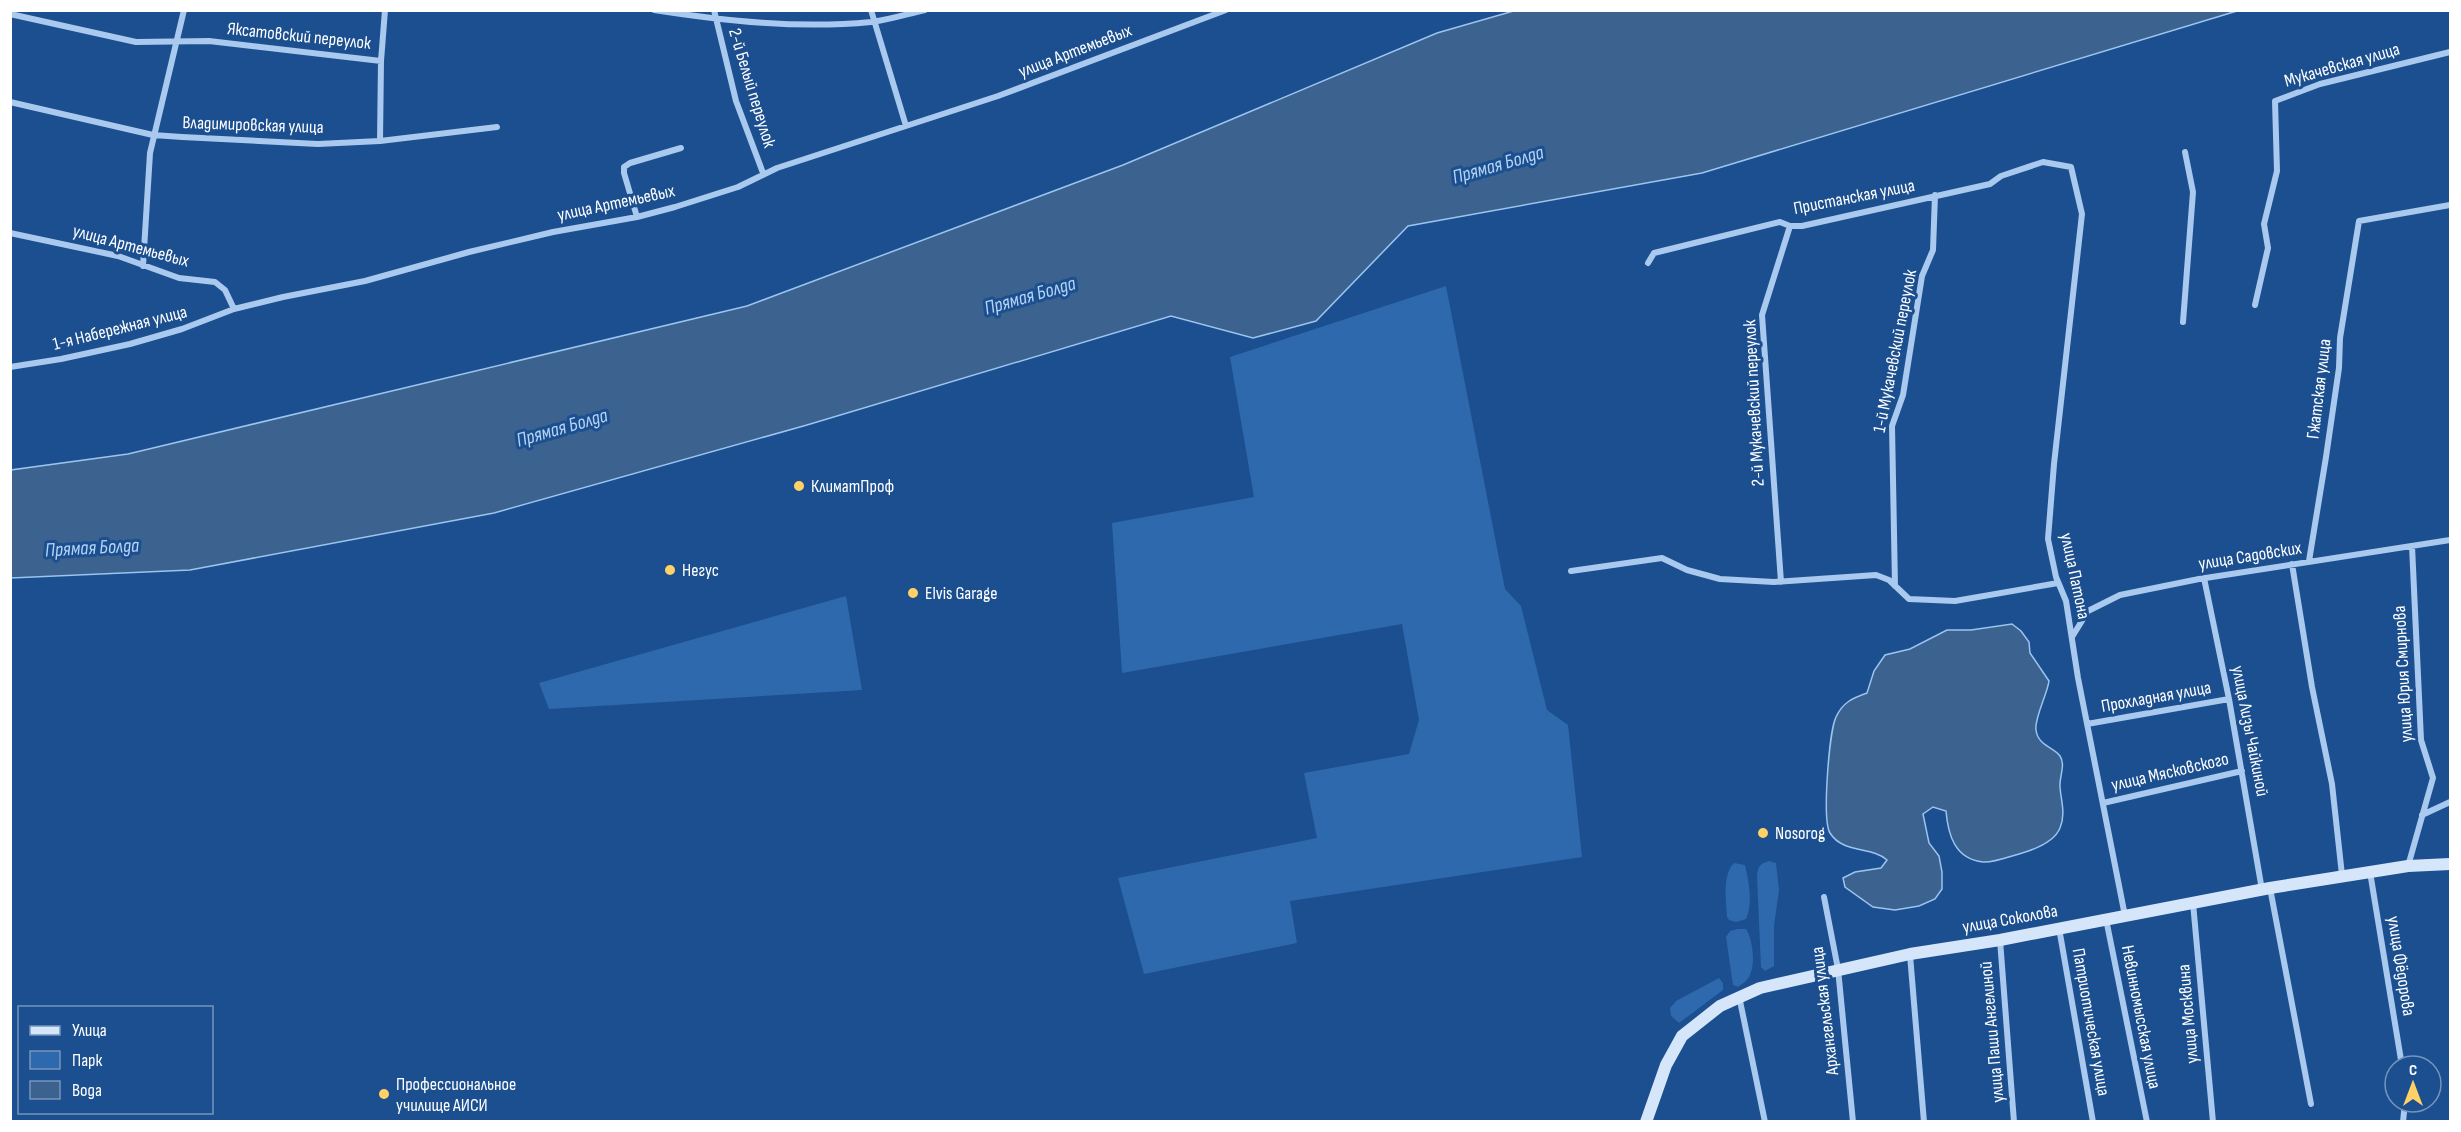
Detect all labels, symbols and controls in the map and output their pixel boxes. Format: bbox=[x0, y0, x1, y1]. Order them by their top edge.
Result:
street label: Яксатовский переулок bbox=[226, 18, 372, 54]
street label: улица Артемьевых bbox=[1015, 20, 1135, 82]
street label: 2-й Белый переулок bbox=[724, 26, 780, 150]
street label: Мукачевская улица bbox=[2282, 38, 2402, 92]
street label: Владимировская улица bbox=[182, 112, 324, 138]
water label: Прямая Болда bbox=[1449, 140, 1547, 190]
street label: Пристанская улица bbox=[1792, 175, 1916, 219]
street label: улица Артемьевых bbox=[555, 180, 677, 226]
street label: улица Артемьевых bbox=[71, 220, 192, 272]
street label: 1-й Мукачевский переулок bbox=[1869, 268, 1921, 434]
water label: Прямая Болда bbox=[981, 271, 1079, 321]
street label: 1-я Набережная улица bbox=[51, 301, 189, 355]
street label: 2-й Мукачевский переулок bbox=[1739, 319, 1769, 487]
street label: Гжатская улица bbox=[2302, 338, 2336, 440]
water label: Прямая Болда bbox=[513, 403, 611, 453]
place label: КлиматПроф bbox=[811, 476, 894, 497]
marker: КлиматПроф bbox=[792, 479, 806, 493]
street label: улица Патона bbox=[2056, 531, 2094, 621]
water label: Прямая Болда bbox=[44, 534, 140, 562]
street label: улица Садовских bbox=[2197, 537, 2303, 575]
place label: Негус bbox=[682, 560, 719, 581]
marker: Негус bbox=[663, 563, 677, 577]
place label: Elvis Garage bbox=[925, 583, 997, 604]
marker: Elvis Garage bbox=[906, 586, 920, 600]
street label: улица Юрия Смирнова bbox=[2389, 605, 2417, 743]
street label: улица Лизы Чайкиной bbox=[2227, 664, 2273, 798]
street label: Прохладная улица bbox=[2099, 677, 2213, 717]
street label: улица Мясковского bbox=[2109, 748, 2231, 796]
place label: Nosorog bbox=[1775, 823, 1825, 844]
marker: Nosorog bbox=[1756, 826, 1770, 840]
street label: улица Соколова bbox=[1961, 900, 2059, 938]
street label: улица Фёдорова bbox=[2383, 915, 2419, 1018]
street label: Невинномысская улица bbox=[2117, 943, 2165, 1091]
street label: Архангельская улица bbox=[1807, 946, 1843, 1077]
street label: Патриотическая улица bbox=[2068, 947, 2114, 1097]
street label: улица Паши Ангелиной bbox=[1975, 961, 2009, 1103]
street label: улица Москвина bbox=[2173, 963, 2203, 1064]
legend bbox=[18, 1006, 213, 1114]
text: Улица bbox=[72, 1020, 107, 1041]
text: Парк bbox=[72, 1050, 103, 1071]
north arrow bbox=[2383, 1054, 2443, 1114]
text: С bbox=[2409, 1061, 2417, 1080]
place label: Профессиональное училище АИСИ bbox=[396, 1074, 516, 1116]
text: Вода bbox=[72, 1080, 102, 1101]
marker: Профессиональное училище АИСИ bbox=[377, 1087, 391, 1101]

